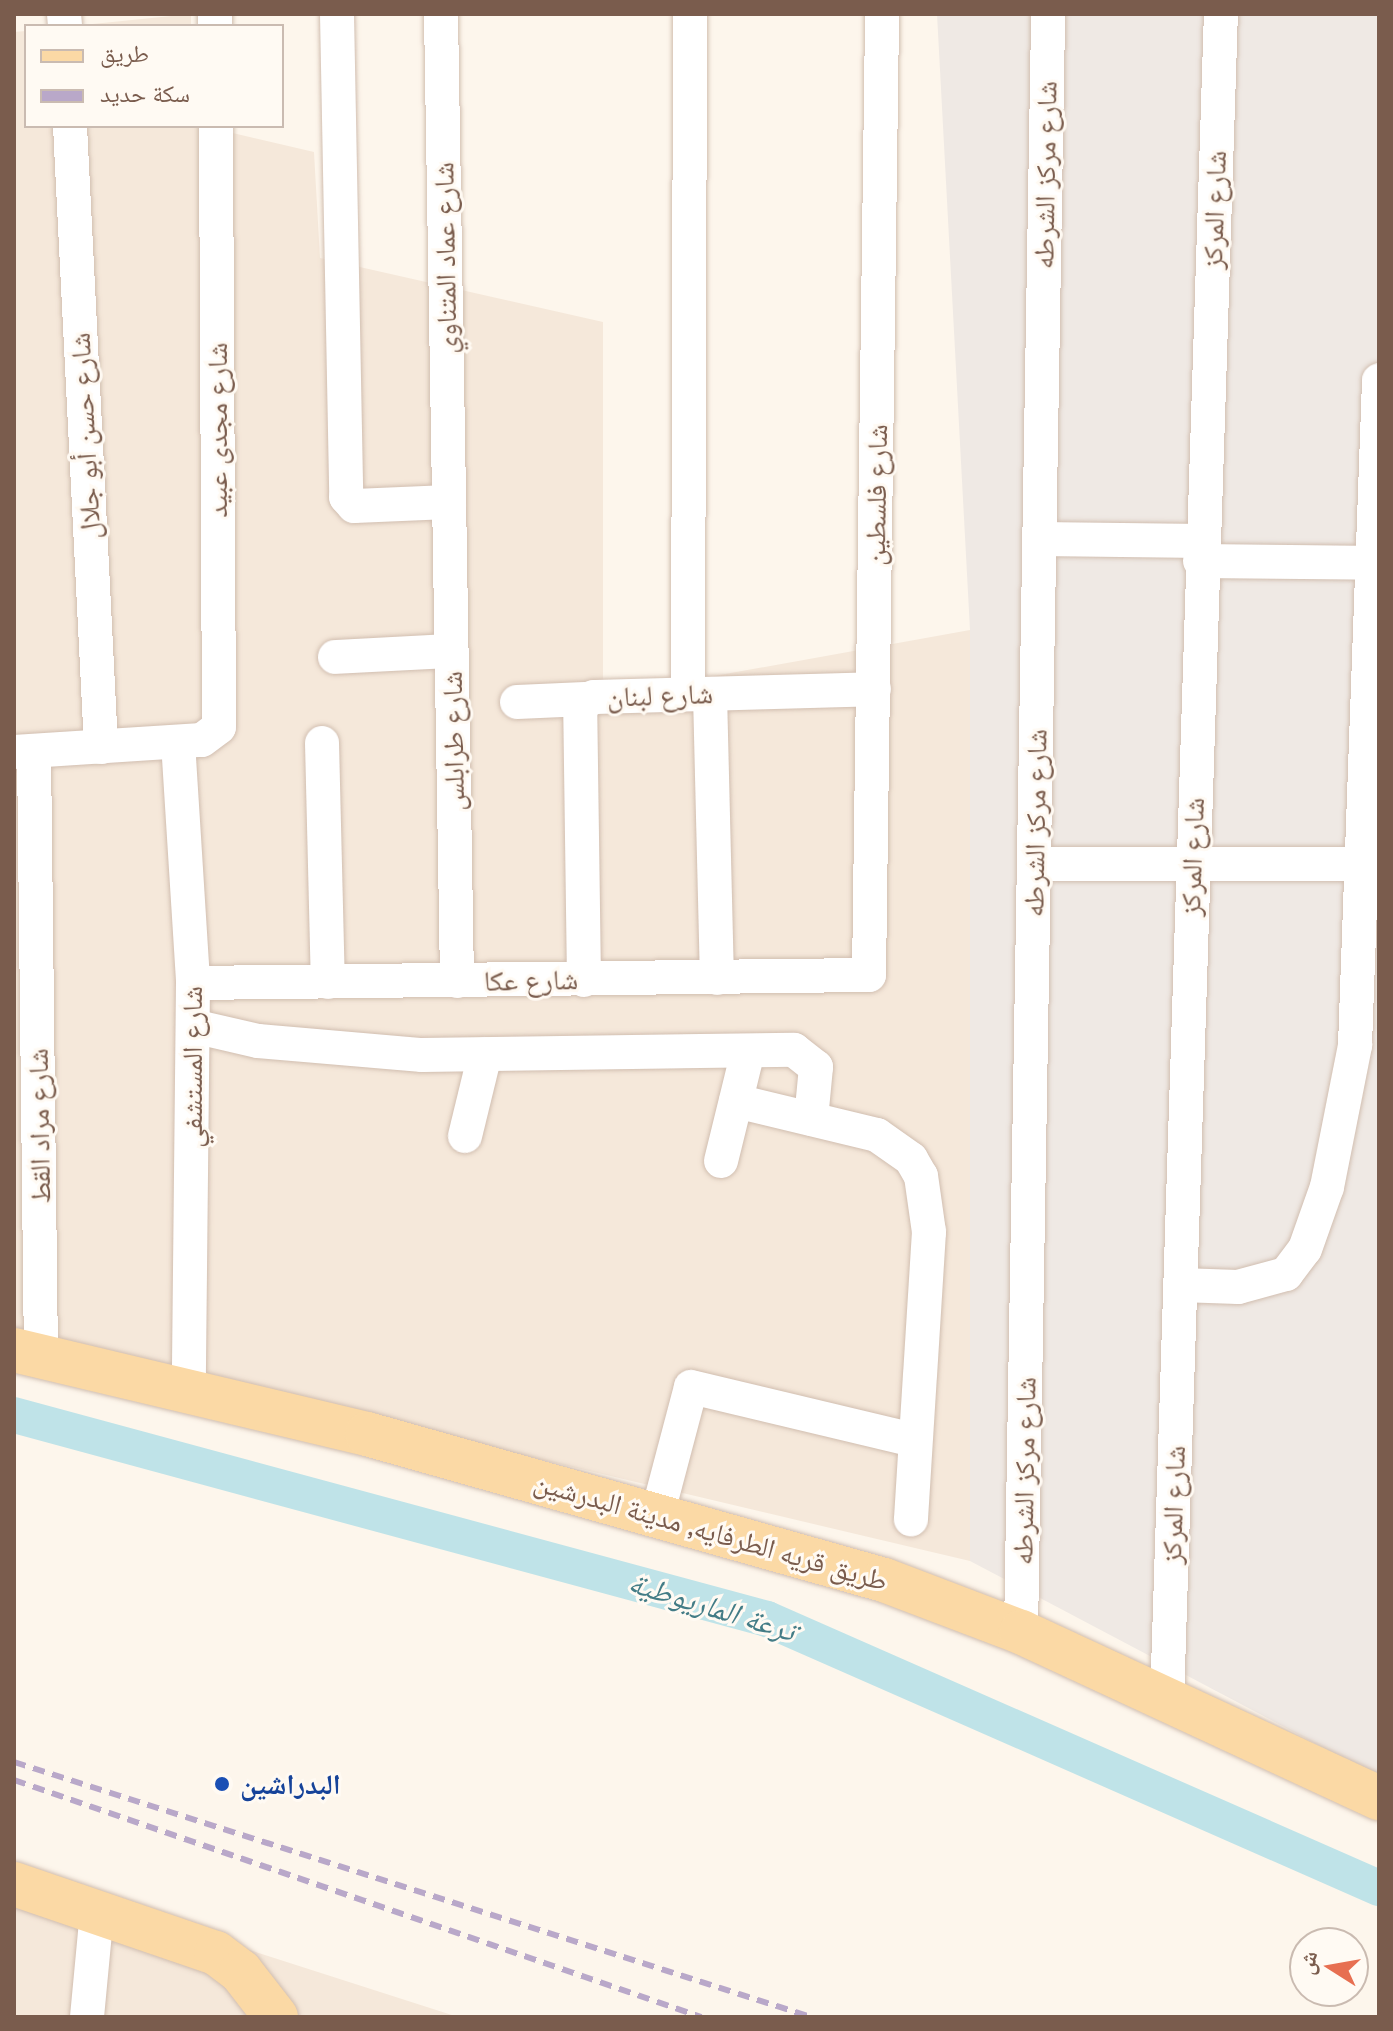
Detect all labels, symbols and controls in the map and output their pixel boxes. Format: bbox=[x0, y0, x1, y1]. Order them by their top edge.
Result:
legend bbox=[24, 24, 284, 128]
text: طريق bbox=[100, 38, 149, 69]
text: سكة حديد bbox=[100, 78, 190, 109]
street label: شارع مركز الشرطه bbox=[1027, 81, 1063, 269]
street label: شارع المركز bbox=[1195, 150, 1233, 270]
street label: شارع عماد المتناوي bbox=[427, 162, 463, 354]
street label: شارع حسن أبو جلال bbox=[63, 332, 107, 540]
street label: شارع مجدى عبيد bbox=[200, 342, 234, 518]
street label: شارع فلسطين bbox=[858, 424, 894, 566]
street label: شارع طرابلس bbox=[435, 671, 471, 811]
street label: شارع لبنان bbox=[606, 676, 714, 714]
street label: شارع مركز الشرطه bbox=[1017, 729, 1053, 917]
street label: شارع المركز bbox=[1173, 797, 1211, 917]
street label: شارع عكا bbox=[483, 962, 579, 998]
street label: شارع المستشفي bbox=[175, 986, 209, 1148]
street label: شارع مراد القط bbox=[21, 1048, 57, 1204]
street label: شارع مركز الشرطه bbox=[1006, 1377, 1042, 1565]
street label: شارع المركز bbox=[1154, 1445, 1192, 1565]
street label: طريق قريه الطرفايه, مدينة البدرشين bbox=[530, 1464, 892, 1598]
water label: ترعة الماريوطية bbox=[624, 1565, 800, 1649]
place label: البدراشين bbox=[240, 1767, 341, 1801]
marker: البدراشين bbox=[211, 1773, 233, 1795]
north arrow bbox=[1289, 1927, 1369, 2007]
text: ش bbox=[1291, 1949, 1323, 1977]

